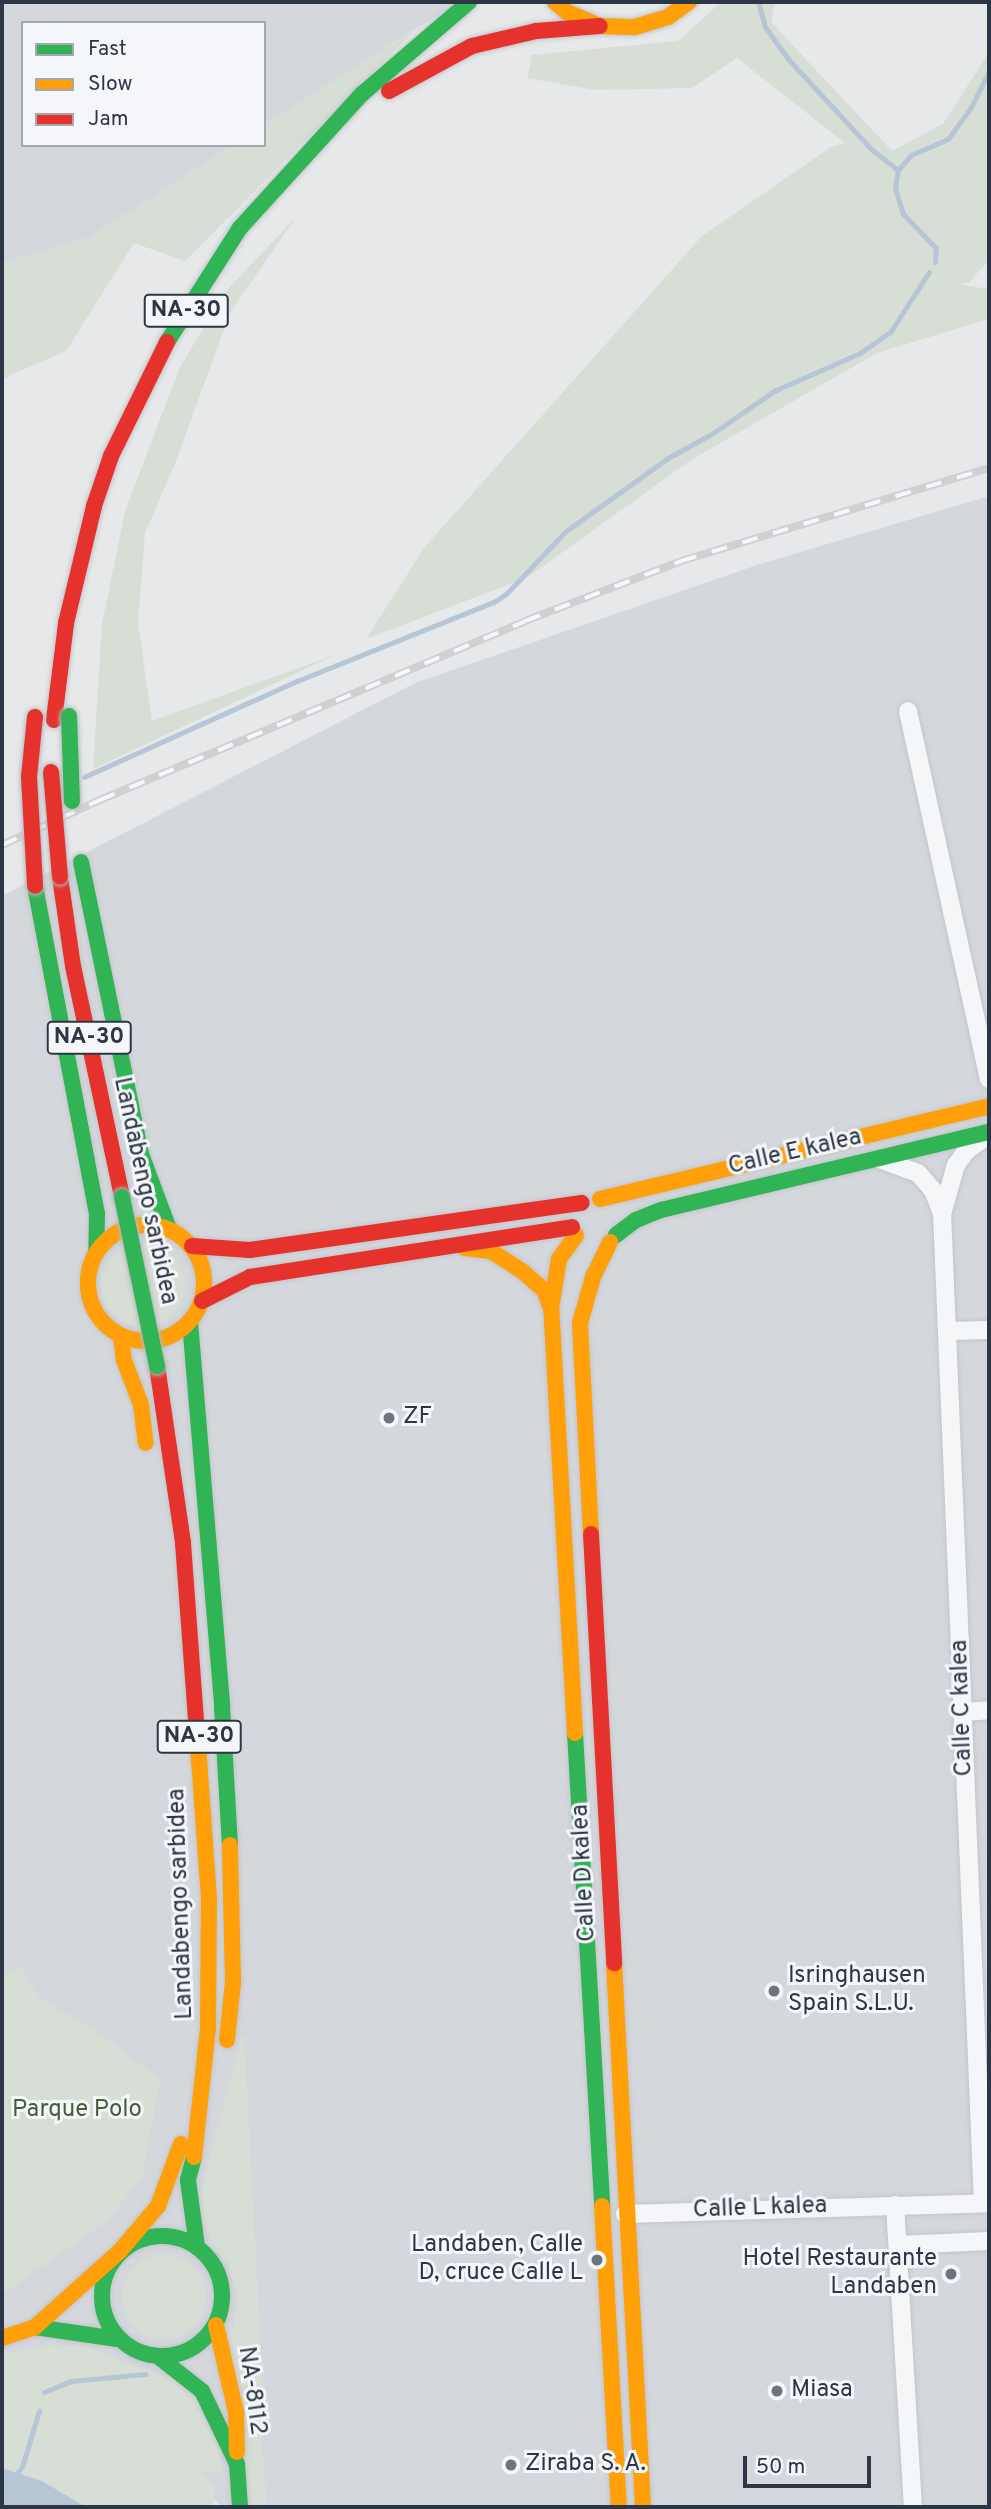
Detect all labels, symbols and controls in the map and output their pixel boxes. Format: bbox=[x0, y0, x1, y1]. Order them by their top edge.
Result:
legend bbox=[21, 21, 266, 147]
text: Fast bbox=[88, 36, 127, 63]
text: Slow bbox=[88, 71, 133, 98]
text: Jam bbox=[88, 106, 129, 133]
road number: NA-30 bbox=[142, 292, 230, 330]
road number: NA-30 bbox=[45, 1018, 133, 1058]
street label: Landabengo sarbidea bbox=[106, 1075, 182, 1307]
street label: Calle E kalea bbox=[726, 1124, 864, 1182]
place label: ZF bbox=[403, 1404, 432, 1432]
marker: ZF bbox=[381, 1410, 397, 1426]
street label: Calle C kalea bbox=[946, 1639, 980, 1777]
road number: NA-30 bbox=[155, 1718, 243, 1756]
street label: Landabengo sarbidea bbox=[164, 1788, 200, 2020]
street label: Calle D kalea bbox=[567, 1803, 603, 1943]
place label: Isringhausen Spain S.L.U. bbox=[788, 1963, 926, 2019]
marker: Isringhausen Spain S.L.U. bbox=[766, 1983, 782, 1999]
park label: Parque Polo bbox=[12, 2097, 142, 2125]
street label: Calle L kalea bbox=[692, 2192, 828, 2226]
place label: Landaben, Calle D, cruce Calle L bbox=[411, 2232, 583, 2288]
place label: Hotel Restaurante Landaben bbox=[742, 2246, 937, 2302]
marker: Landaben, Calle D, cruce Calle L bbox=[589, 2252, 605, 2268]
marker: Hotel Restaurante Landaben bbox=[943, 2266, 959, 2282]
street label: NA-8112 bbox=[231, 2345, 271, 2437]
place label: Miasa bbox=[791, 2377, 853, 2405]
marker: Miasa bbox=[769, 2383, 785, 2399]
scale bar bbox=[746, 2442, 874, 2486]
place label: Ziraba S. A. bbox=[525, 2451, 647, 2479]
text: 50 m bbox=[756, 2454, 805, 2481]
marker: Ziraba S. A. bbox=[503, 2457, 519, 2473]

